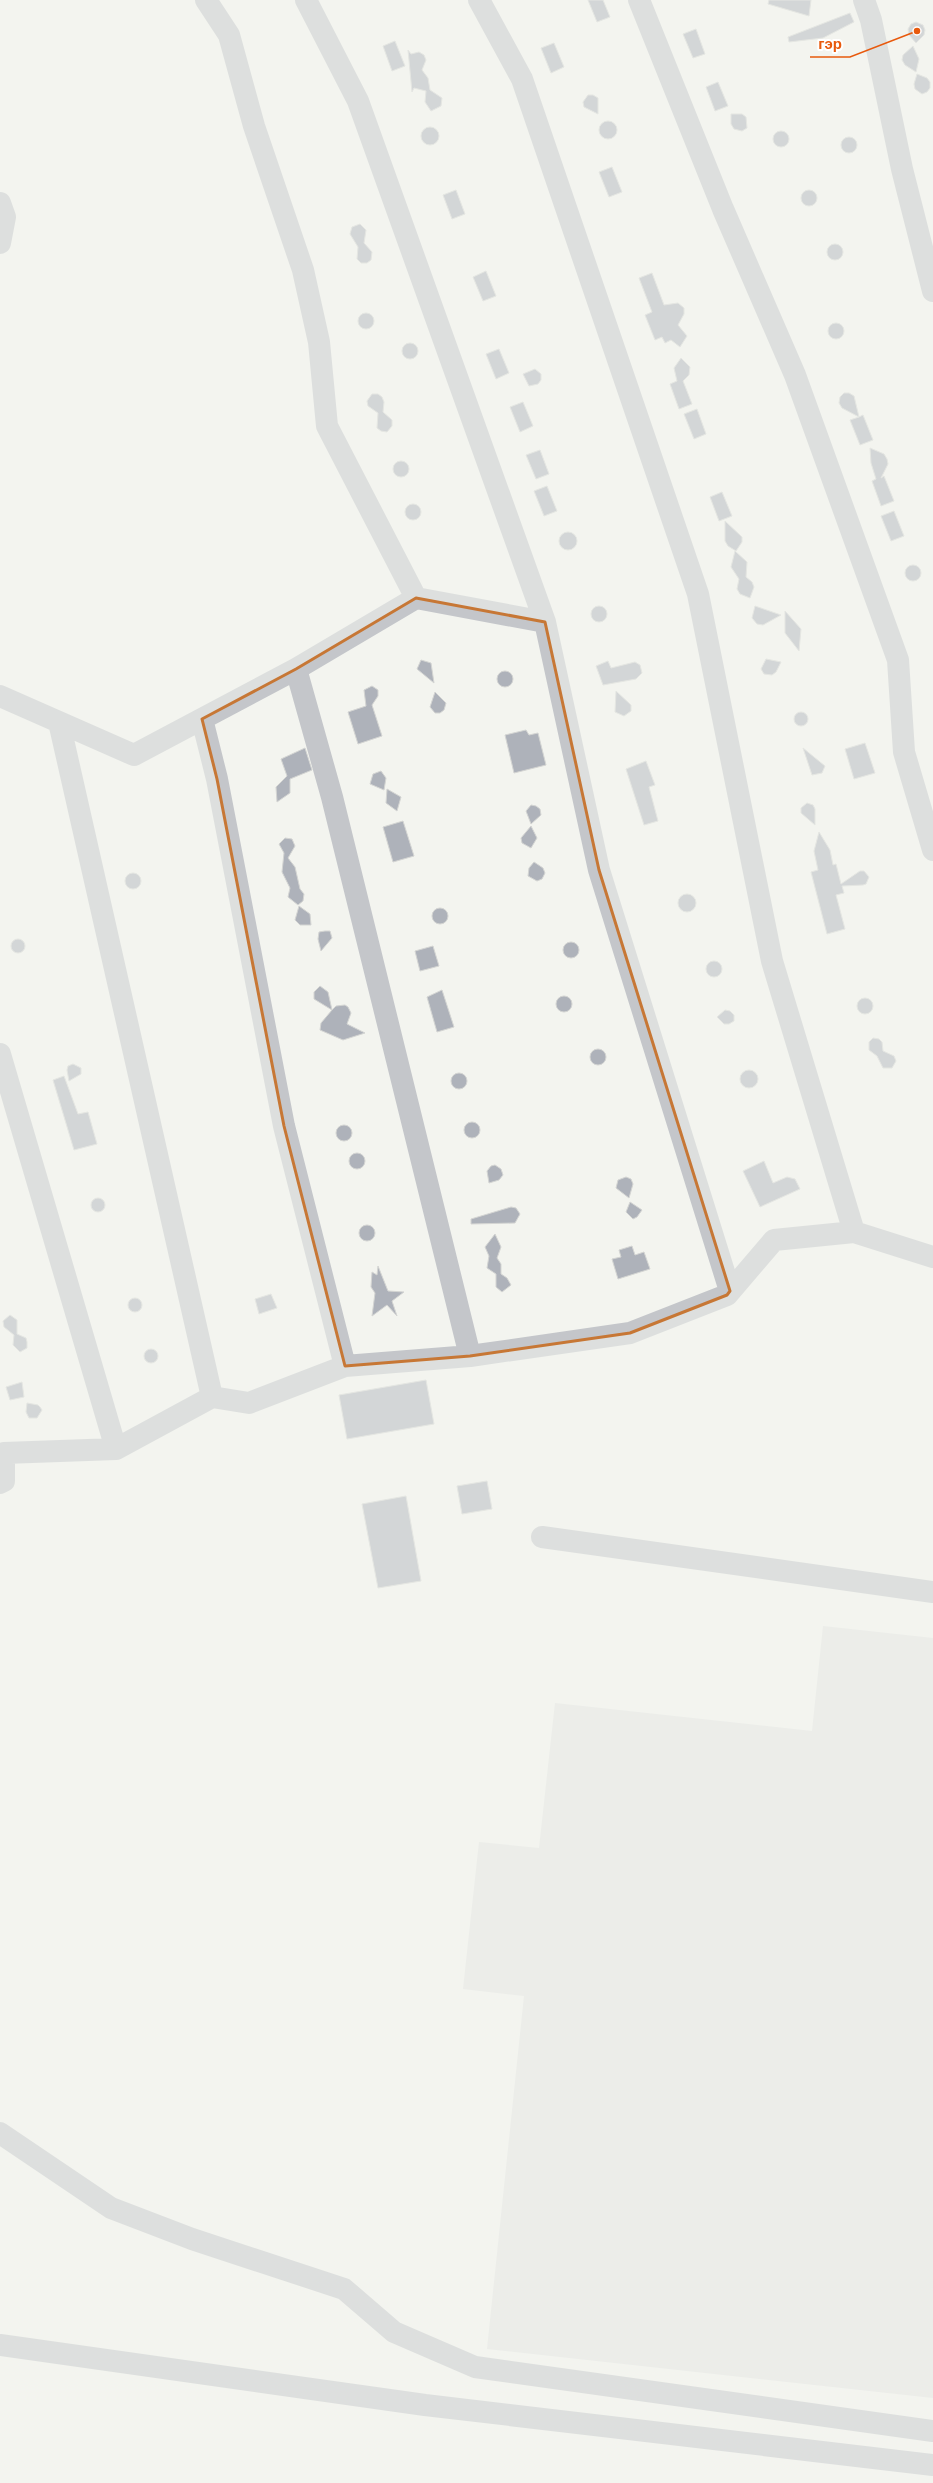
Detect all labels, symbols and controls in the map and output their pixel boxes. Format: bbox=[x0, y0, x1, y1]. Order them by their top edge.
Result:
callout: гэр bbox=[810, 30, 850, 57]
text: гэр bbox=[818, 35, 842, 52]

